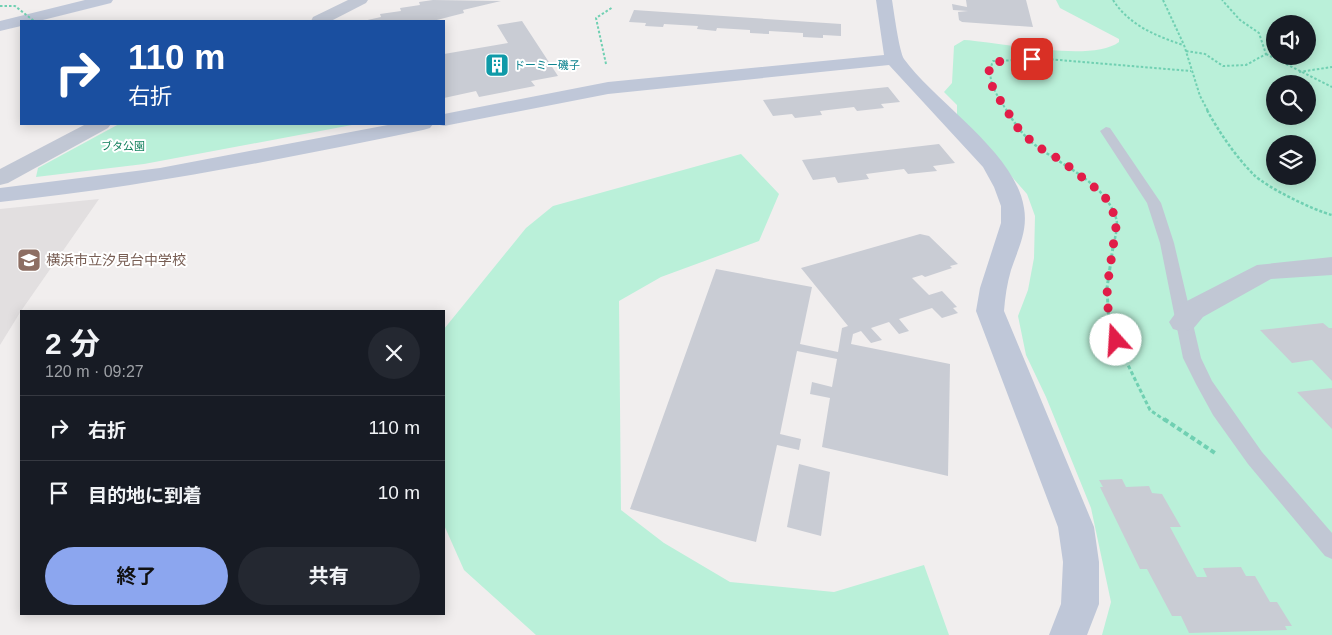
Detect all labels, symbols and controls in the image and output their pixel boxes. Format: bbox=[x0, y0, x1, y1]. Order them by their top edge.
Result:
map controls bbox=[1266, 15, 1316, 185]
button: sound bbox=[1266, 15, 1316, 65]
text: 110 m bbox=[128, 37, 225, 76]
pin bbox=[1011, 38, 1053, 80]
icon: right bbox=[45, 40, 110, 105]
icon: arrive bbox=[1018, 45, 1046, 73]
building icon: ドーミー磯子 bbox=[484, 52, 510, 78]
place label: ドーミー磯子 bbox=[514, 59, 580, 71]
button: search bbox=[1266, 75, 1316, 125]
text: 右折 bbox=[128, 84, 172, 109]
button: layers bbox=[1266, 135, 1316, 185]
park label: ブタ公園 bbox=[101, 140, 145, 152]
school or university icon: 横浜市立汐見台中学校 bbox=[16, 247, 42, 273]
place label: 横浜市立汐見台中学校 bbox=[46, 252, 186, 268]
position arrow bbox=[1089, 313, 1141, 365]
text: 2 分 bbox=[45, 327, 100, 360]
button: close bbox=[368, 327, 420, 379]
text: 120 m · 09:27 bbox=[45, 363, 144, 380]
icon: right bbox=[45, 414, 73, 442]
text: 110 m bbox=[369, 417, 420, 438]
text: 右折 bbox=[88, 420, 126, 441]
icon: arrive bbox=[45, 479, 73, 507]
text: 10 m bbox=[378, 482, 420, 503]
text: 目的地に到着 bbox=[88, 485, 202, 506]
button: 終了 bbox=[45, 547, 228, 605]
button: 共有 bbox=[238, 547, 420, 605]

